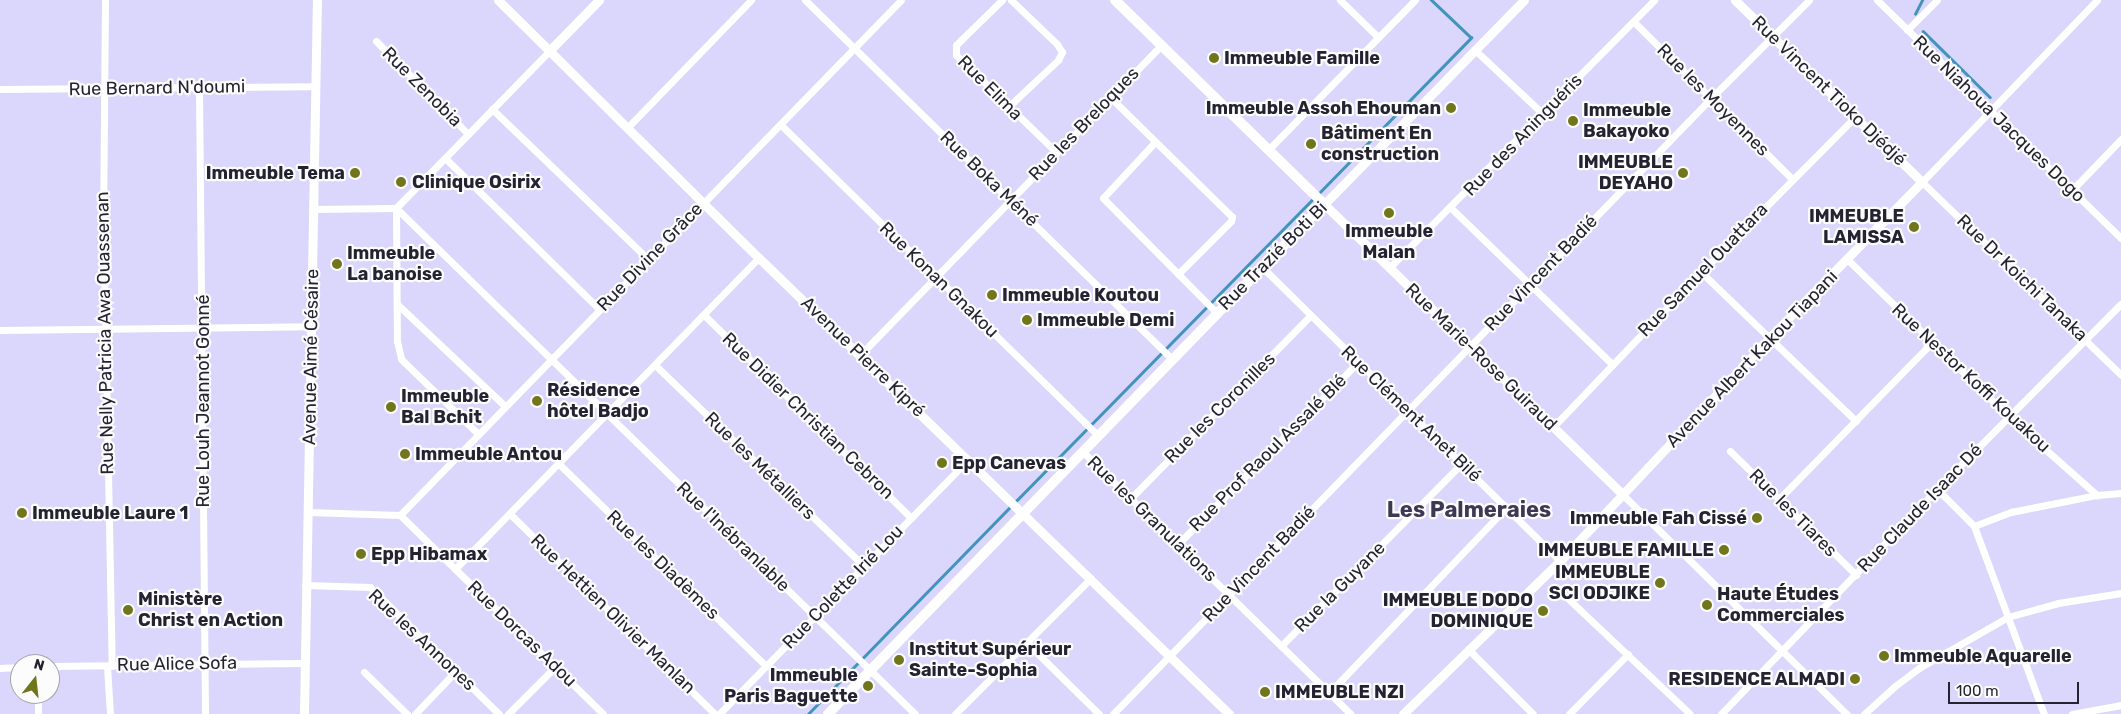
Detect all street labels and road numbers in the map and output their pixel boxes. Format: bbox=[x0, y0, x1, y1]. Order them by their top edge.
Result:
street label: Rue Vincent Tioko Djédjé bbox=[1747, 11, 1911, 171]
street label: Rue Niahoua Jacques Dogo bbox=[1909, 31, 2089, 207]
street label: Rue les Moyennes bbox=[1652, 39, 1774, 161]
street label: Rue Zenobia bbox=[378, 43, 466, 131]
street label: Rue Elima bbox=[953, 51, 1027, 125]
street label: Rue les Breloques bbox=[1024, 63, 1144, 185]
street label: Rue des Aninguéris bbox=[1459, 69, 1587, 201]
street label: Rue Bernard N'doumi bbox=[68, 76, 246, 100]
street label: Rue Boka Méné bbox=[935, 127, 1043, 231]
street label: Rue Nelly Patricia Awa Ouassenan bbox=[92, 191, 118, 475]
street label: Rue Trazié Boti Bi bbox=[1214, 197, 1332, 315]
street label: Rue Divine Grâce bbox=[593, 198, 707, 316]
street label: Rue Samuel Ouattara bbox=[1634, 199, 1772, 341]
street label: Rue Vincent Badié bbox=[1480, 210, 1602, 336]
street label: Rue Dr Koichi Tanaka bbox=[1952, 210, 2092, 346]
street label: Rue Konan Gnakou bbox=[875, 218, 1003, 342]
street label: Avenue Albert Kakou Tiapani bbox=[1661, 266, 1843, 452]
street label: Avenue Aimé Césaire bbox=[299, 269, 323, 445]
street label: Rue Marie-Rose Guiraud bbox=[1401, 279, 1561, 435]
street label: Avenue Pierre Kipré bbox=[796, 292, 930, 422]
street label: Rue Louh Jeannot Gonné bbox=[192, 294, 214, 508]
street label: Rue Nestor Koffi Kouakou bbox=[1887, 299, 2055, 457]
street label: Rue Didier Christian Cebron bbox=[717, 328, 899, 504]
street label: Rue Clément Anet Bilé bbox=[1336, 341, 1486, 487]
street label: Rue les Coronilles bbox=[1160, 348, 1280, 468]
street label: Rue Prof Raoul Assalé Blé bbox=[1185, 370, 1351, 536]
street label: Rue les Métalliers bbox=[700, 408, 820, 524]
street label: Rue Claude Isaac Dé bbox=[1853, 439, 1987, 577]
street label: Rue les Granulations bbox=[1083, 452, 1221, 586]
street label: Rue les Tiares bbox=[1744, 464, 1842, 562]
street label: Rue l'Inébranlable bbox=[672, 477, 794, 597]
street label: Rue Vincent Badié bbox=[1198, 501, 1320, 627]
street label: Rue les Diadèmes bbox=[602, 506, 724, 624]
street label: Rue Colette Irié Lou bbox=[778, 520, 908, 654]
street label: Rue Hettien Olivier Manlan bbox=[526, 530, 700, 698]
street label: Rue la Guyane bbox=[1290, 537, 1390, 637]
street label: Rue Dorcas Adou bbox=[463, 576, 581, 692]
street label: Rue les Annones bbox=[364, 585, 480, 695]
street label: Rue Alice Sofa bbox=[117, 652, 237, 676]

